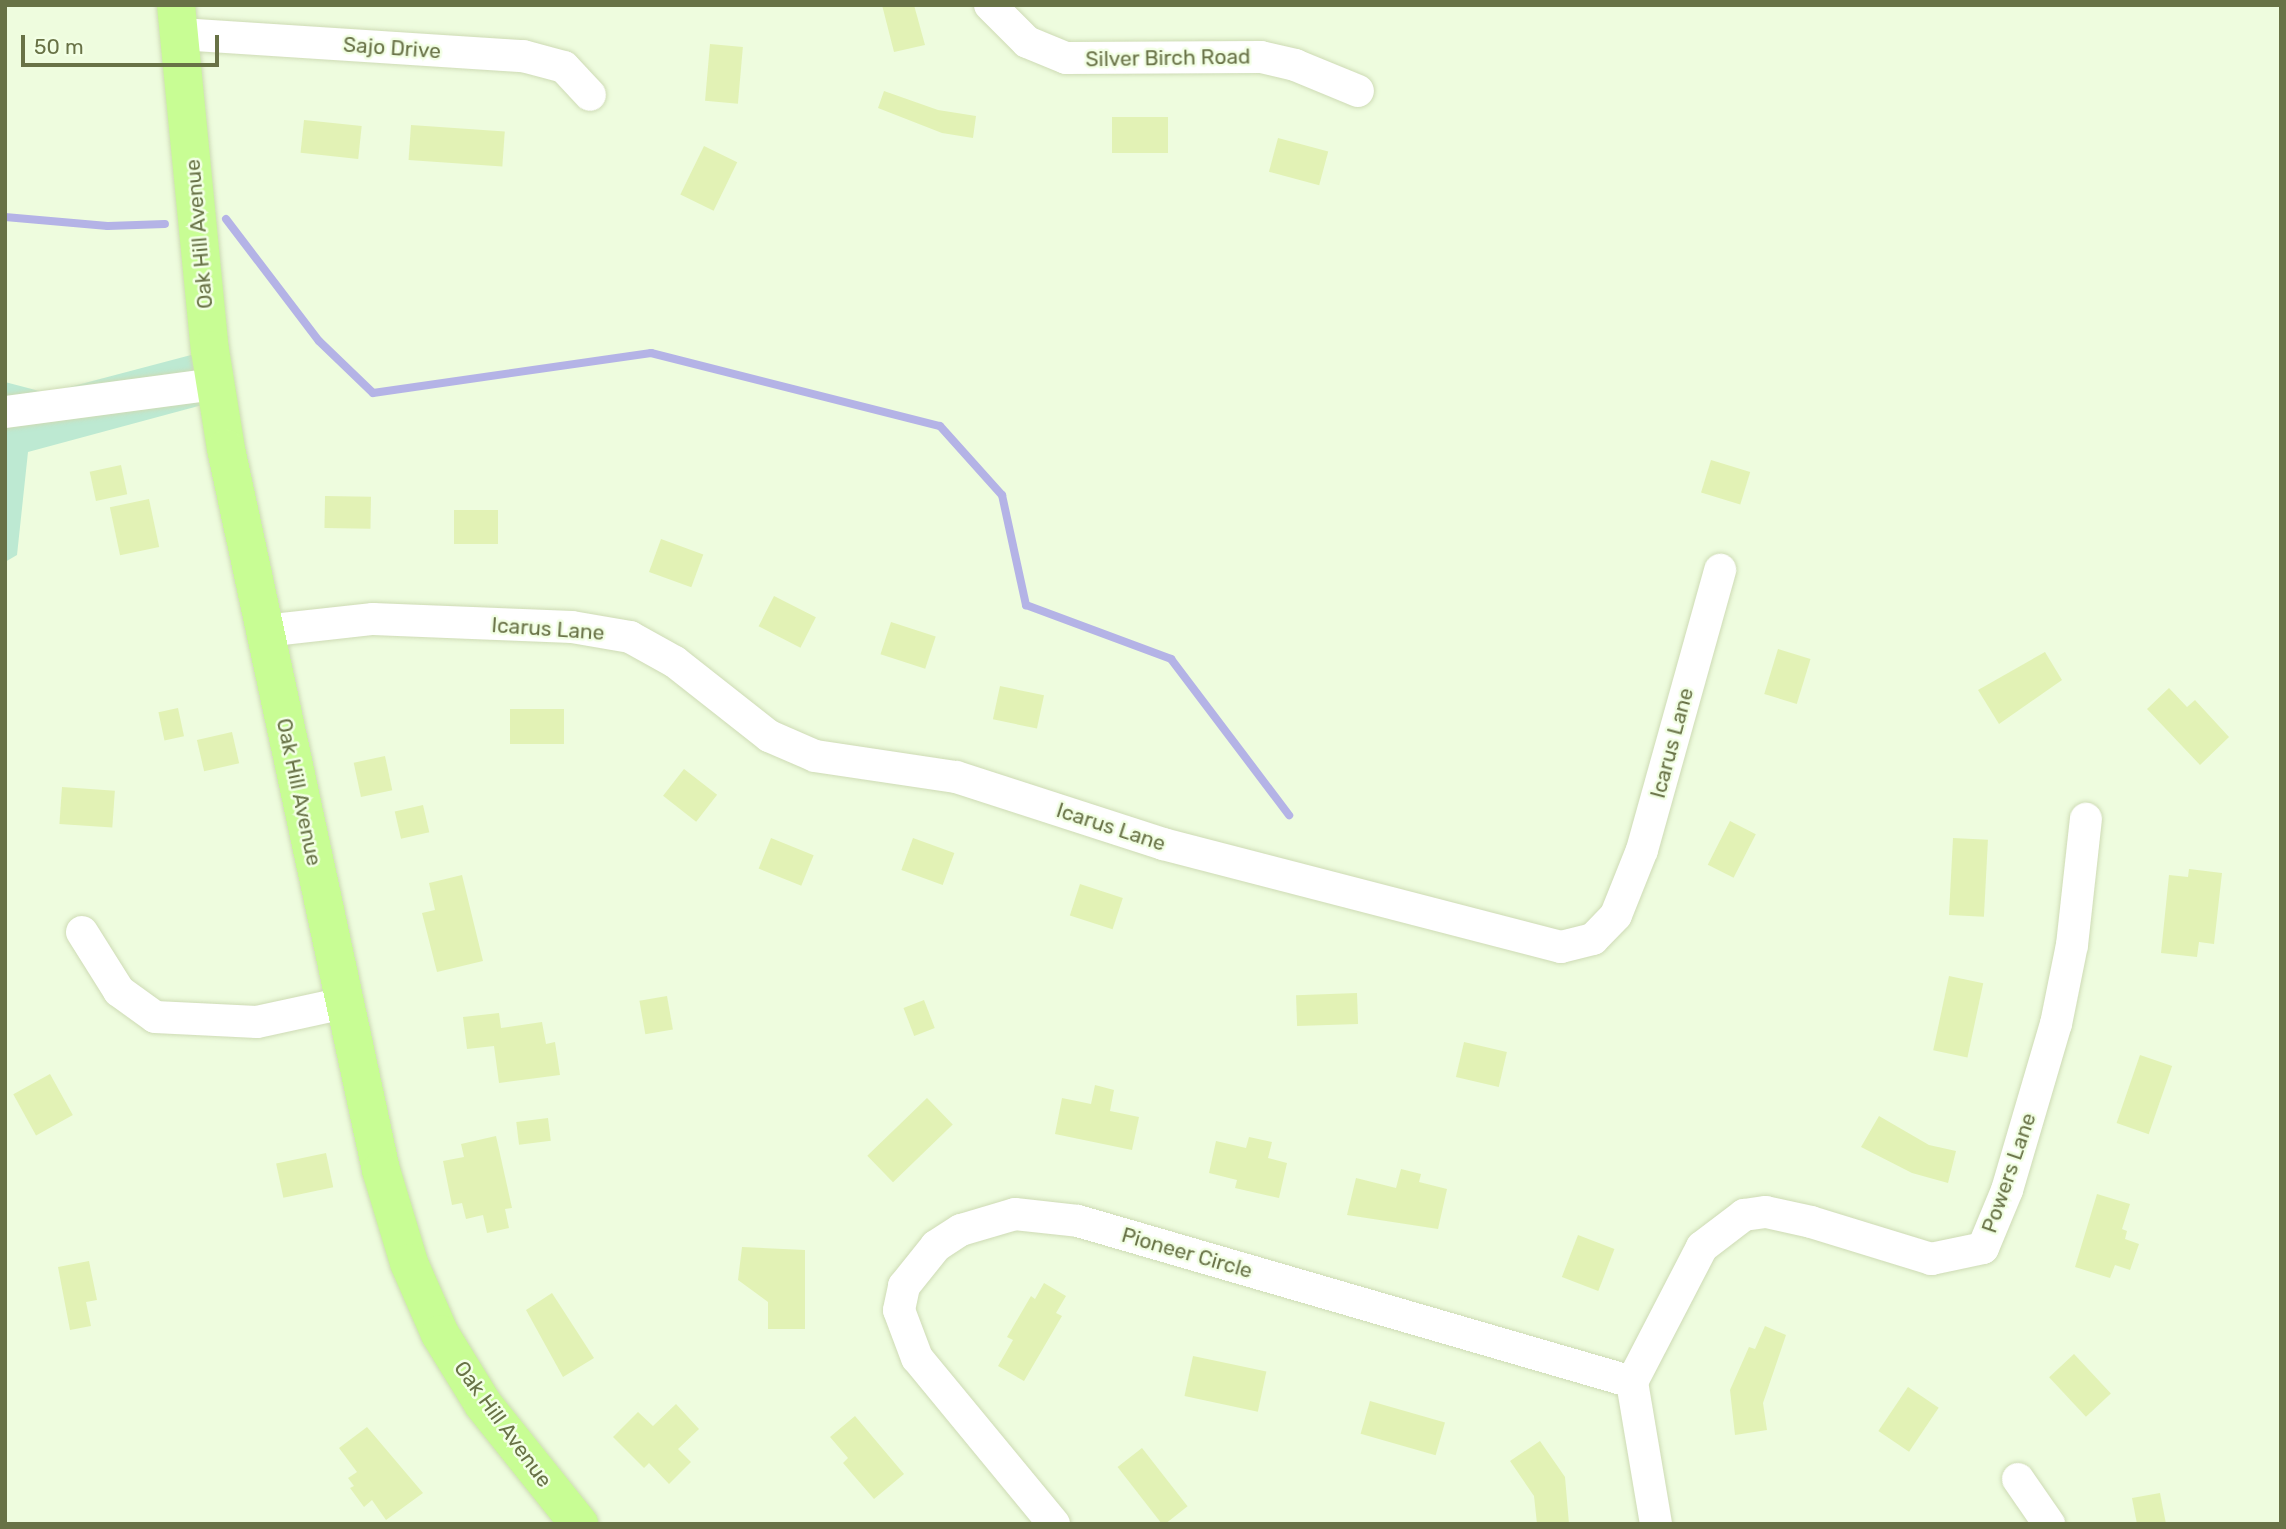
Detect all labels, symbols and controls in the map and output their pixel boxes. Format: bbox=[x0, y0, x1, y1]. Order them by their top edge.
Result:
scale bar bbox=[24, 21, 222, 65]
street label: Sajo Drive bbox=[342, 32, 442, 64]
text: 50 m bbox=[34, 34, 84, 59]
street label: Silver Birch Road bbox=[1085, 44, 1251, 72]
street label: Oak Hill Avenue bbox=[180, 158, 218, 310]
street label: Icarus Lane bbox=[491, 612, 605, 646]
street label: Icarus Lane bbox=[1645, 685, 1699, 801]
street label: Oak Hill Avenue bbox=[271, 716, 327, 868]
street label: Icarus Lane bbox=[1053, 798, 1169, 856]
street label: Powers Lane bbox=[1977, 1110, 2041, 1236]
street label: Pioneer Circle bbox=[1119, 1222, 1255, 1284]
street label: Oak Hill Avenue bbox=[448, 1356, 558, 1492]

